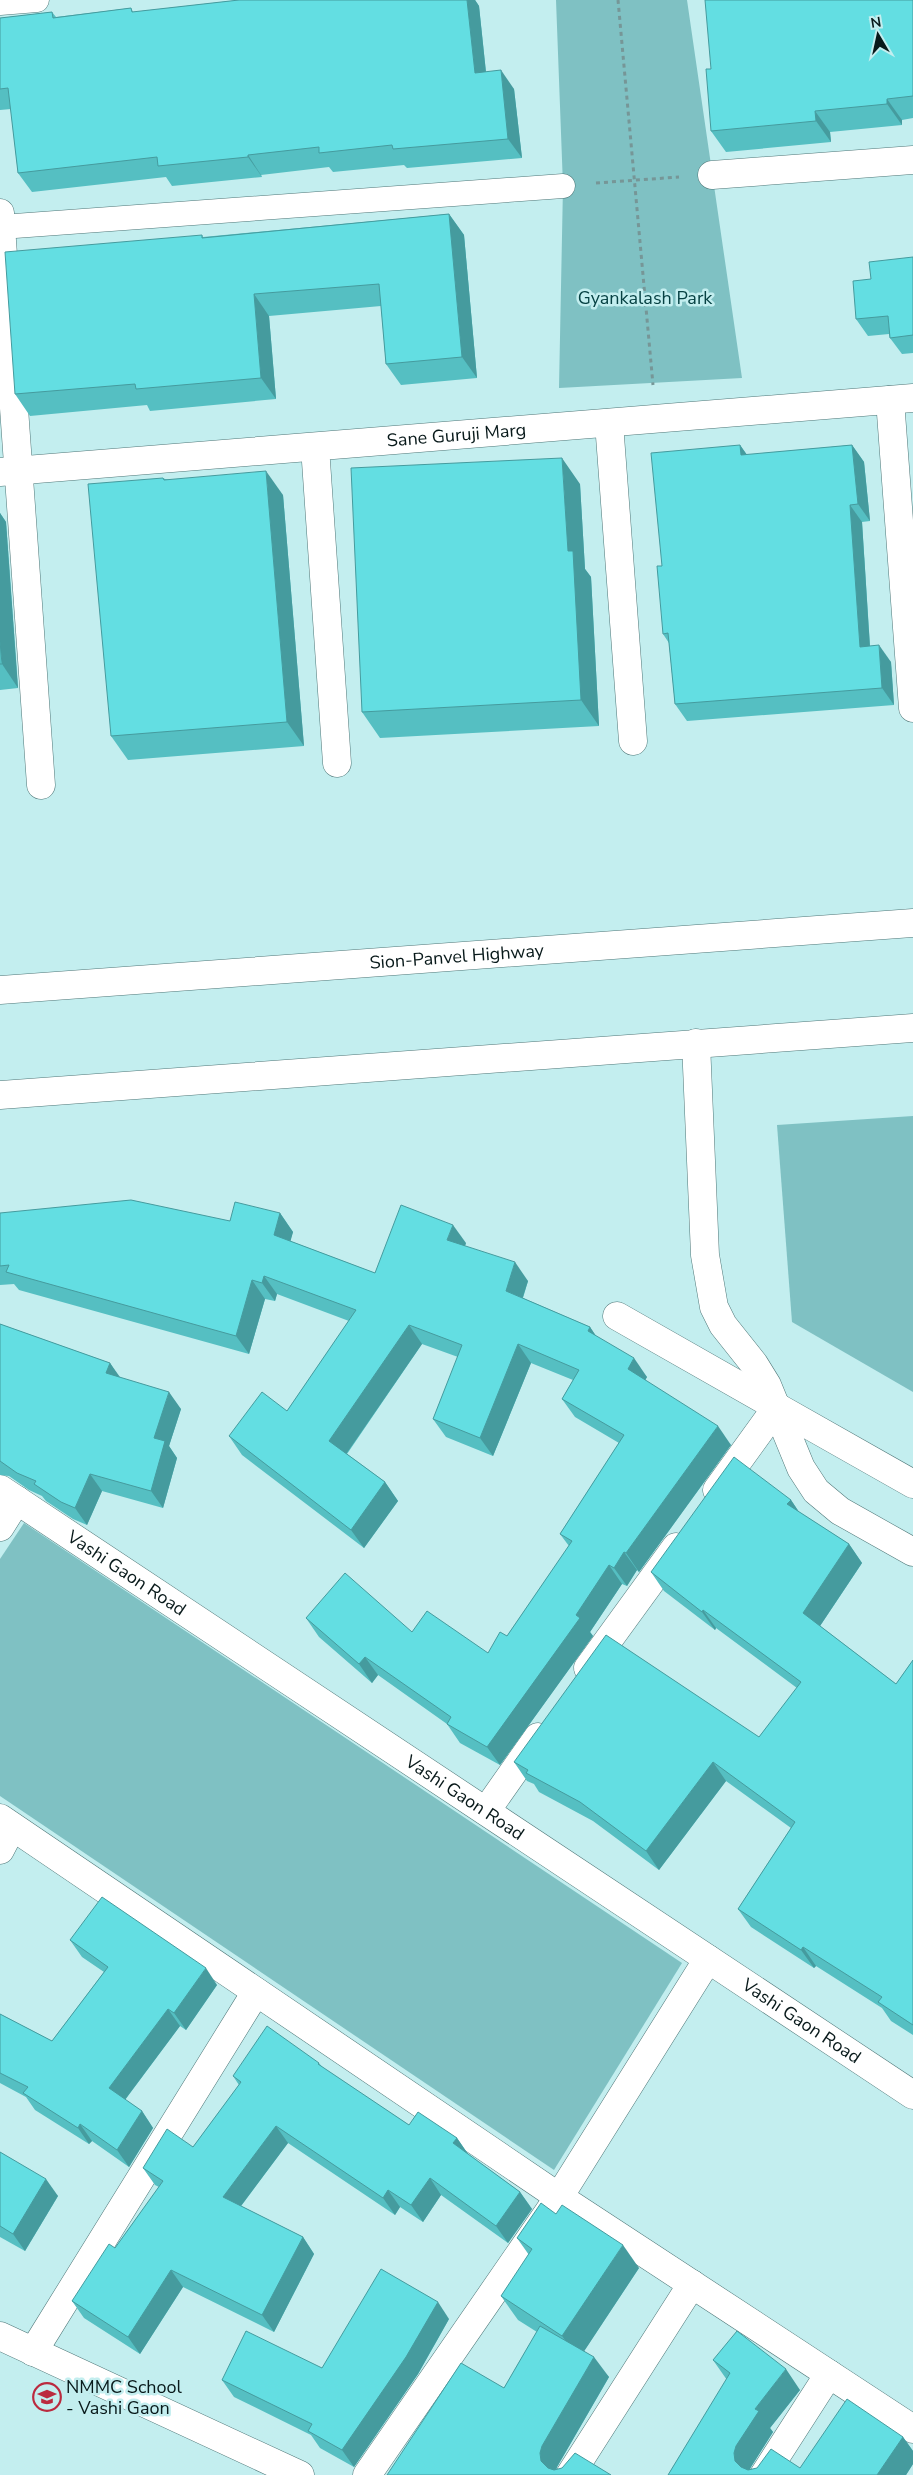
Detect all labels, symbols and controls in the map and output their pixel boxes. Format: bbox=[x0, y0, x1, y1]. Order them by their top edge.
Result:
north arrow bbox=[853, 10, 903, 60]
text: N bbox=[869, 12, 883, 33]
park label: Gyankalash Park bbox=[578, 286, 713, 310]
street label: Sane Guruji Marg bbox=[386, 417, 527, 453]
street label: Sion-Panvel Highway bbox=[369, 938, 546, 975]
street label: Vashi Gaon Road bbox=[62, 1524, 191, 1621]
street label: Vashi Gaon Road bbox=[400, 1749, 529, 1846]
street label: Vashi Gaon Road bbox=[737, 1972, 866, 2069]
place label: NMMC School - Vashi Gaon bbox=[66, 2375, 182, 2420]
school or university icon: NMMC School - Vashi Gaon bbox=[32, 2382, 62, 2412]

